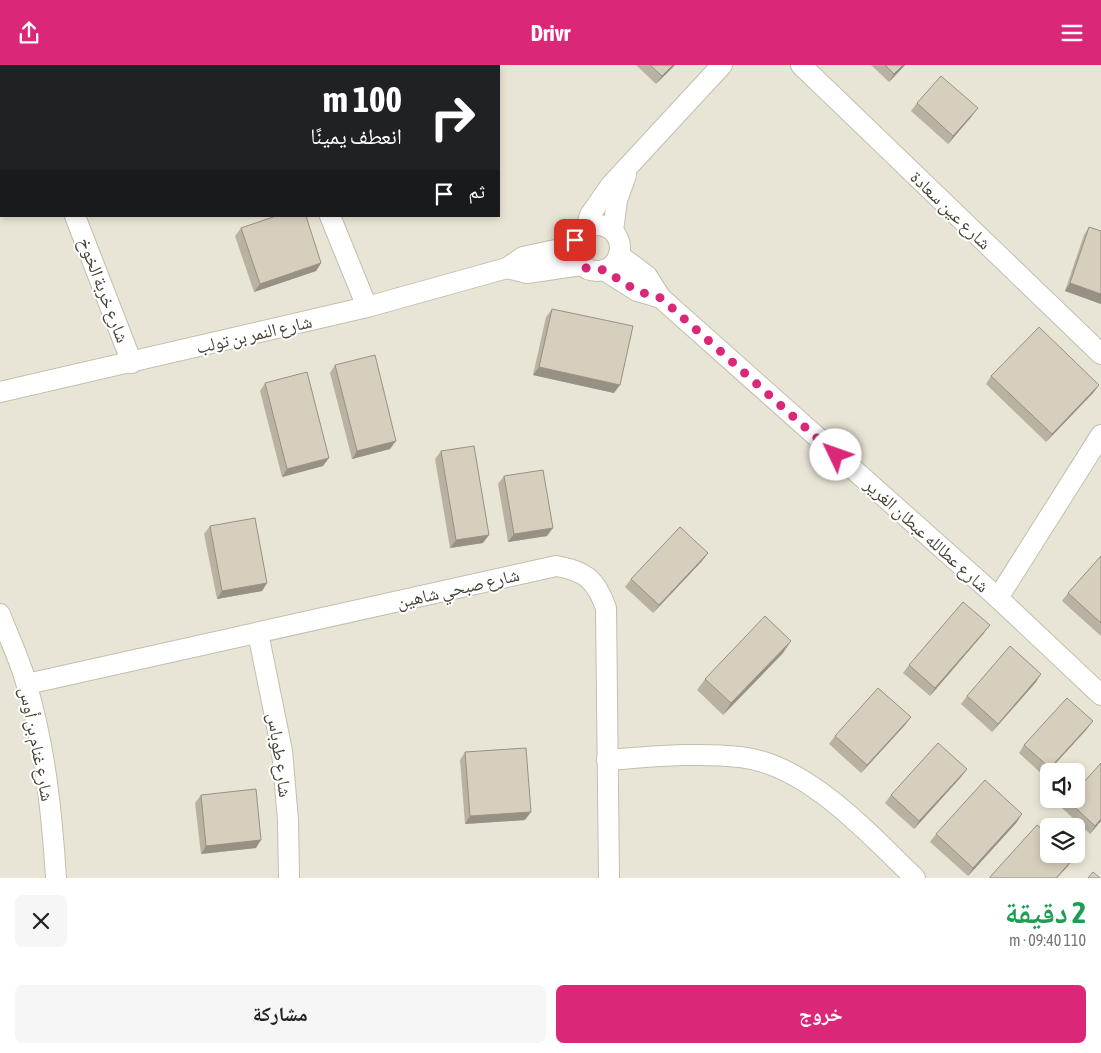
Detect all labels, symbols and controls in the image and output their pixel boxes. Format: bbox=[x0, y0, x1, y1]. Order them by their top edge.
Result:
icon: share bbox=[15, 19, 43, 47]
icon: menu bbox=[1058, 19, 1086, 47]
text: Drivr bbox=[531, 20, 570, 46]
text: 100 m bbox=[323, 79, 402, 119]
icon: right bbox=[420, 85, 485, 150]
text: انعطف يمينًا bbox=[310, 123, 402, 149]
street label: شارع عين سعادة bbox=[906, 166, 996, 254]
icon: arrive bbox=[430, 180, 458, 208]
text: ثم bbox=[468, 180, 485, 202]
pin bbox=[554, 219, 596, 261]
icon: arrive bbox=[561, 226, 589, 254]
street label: شارع خربة الخوخ bbox=[72, 234, 134, 346]
street label: شارع النمر بن تولب bbox=[194, 310, 314, 359]
position arrow bbox=[809, 428, 861, 480]
street label: شارع عطالله عبطان الغرير bbox=[859, 473, 993, 597]
street label: شارع صبحي شاهين bbox=[395, 564, 523, 617]
street label: شارع غنام بن أوس bbox=[14, 685, 58, 803]
street label: شارع طوباس bbox=[263, 712, 296, 799]
map controls bbox=[1040, 763, 1085, 863]
button: sound bbox=[1040, 763, 1085, 808]
button: layers bbox=[1040, 818, 1085, 863]
button: close bbox=[15, 895, 67, 947]
text: 2 دقيقة bbox=[1005, 895, 1086, 929]
text: 110 m · 09:40 bbox=[1009, 931, 1086, 949]
button: مشاركة bbox=[15, 985, 546, 1043]
button: خروج bbox=[556, 985, 1086, 1043]

